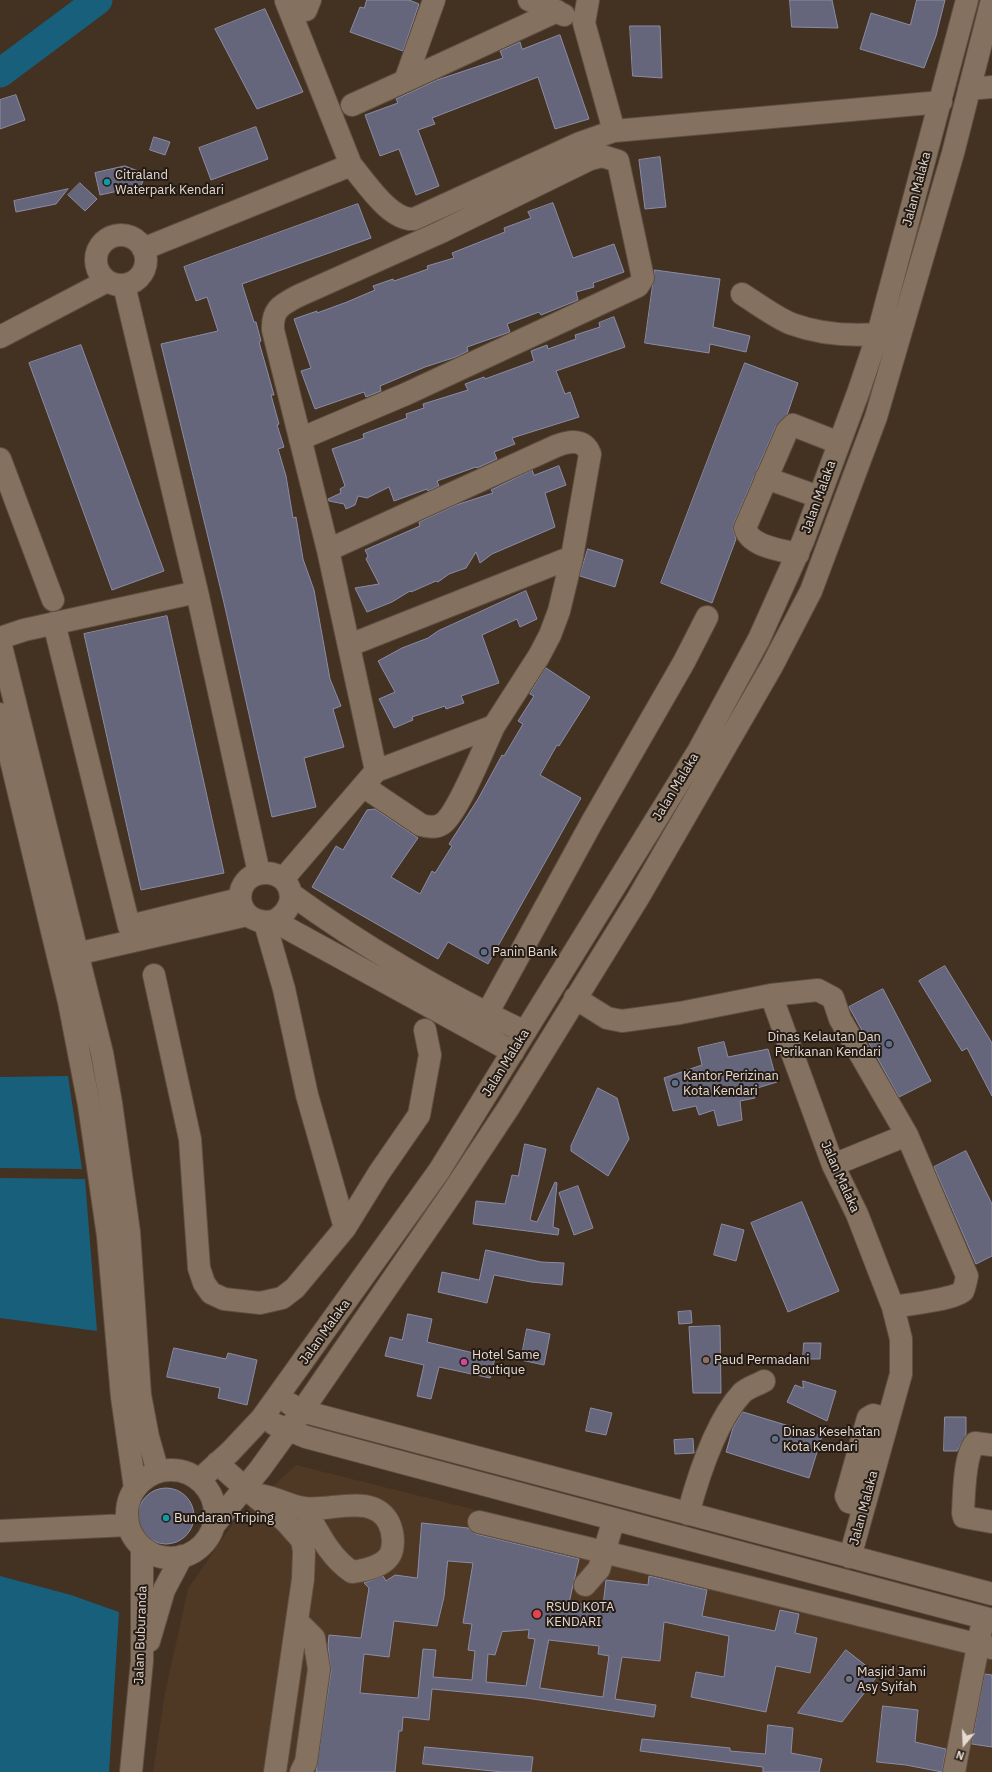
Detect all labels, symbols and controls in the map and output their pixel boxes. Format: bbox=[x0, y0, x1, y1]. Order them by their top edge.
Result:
street label: Jalan Malaka bbox=[900, 150, 934, 228]
place label: Citraland Waterpark Kendari bbox=[115, 167, 224, 198]
marker: Citraland Waterpark Kendari bbox=[102, 177, 112, 187]
street label: Jalan Malaka bbox=[799, 459, 839, 535]
street label: Jalan Malaka bbox=[650, 750, 702, 824]
place label: Panin Bank bbox=[492, 944, 557, 960]
marker: Panin Bank bbox=[479, 947, 489, 957]
street label: Jalan Malaka bbox=[479, 1027, 533, 1099]
place label: Dinas Kelautan Dan Perikanan Kendari bbox=[767, 1029, 881, 1060]
marker: Dinas Kelautan Dan Perikanan Kendari bbox=[884, 1039, 894, 1049]
place label: Kantor Perizinan Kota Kendari bbox=[683, 1068, 779, 1099]
marker: Kantor Perizinan Kota Kendari bbox=[670, 1078, 680, 1088]
street label: Jalan Malaka bbox=[817, 1139, 863, 1215]
street label: Jalan Malaka bbox=[296, 1297, 354, 1367]
place label: Hotel Same Boutique bbox=[472, 1347, 540, 1378]
place label: Paud Permadani bbox=[714, 1352, 810, 1368]
marker: Paud Permadani bbox=[701, 1355, 711, 1365]
marker: Hotel Same Boutique bbox=[459, 1357, 469, 1367]
place label: Dinas Kesehatan Kota Kendari bbox=[783, 1424, 880, 1455]
marker: Dinas Kesehatan Kota Kendari bbox=[770, 1434, 780, 1444]
street label: Jalan Malaka bbox=[847, 1469, 881, 1547]
place label: Bundaran Triping bbox=[174, 1510, 274, 1526]
marker: Bundaran Triping bbox=[161, 1513, 171, 1523]
street label: Jalan Buburanda bbox=[131, 1585, 151, 1685]
place label: RSUD KOTA KENDARI bbox=[546, 1599, 614, 1630]
marker: RSUD KOTA KENDARI bbox=[531, 1608, 543, 1620]
place label: Masjid Jami Asy Syifah bbox=[857, 1664, 926, 1695]
marker: Masjid Jami Asy Syifah bbox=[844, 1674, 854, 1684]
north arrow bbox=[944, 1724, 984, 1764]
text: N bbox=[954, 1747, 966, 1763]

